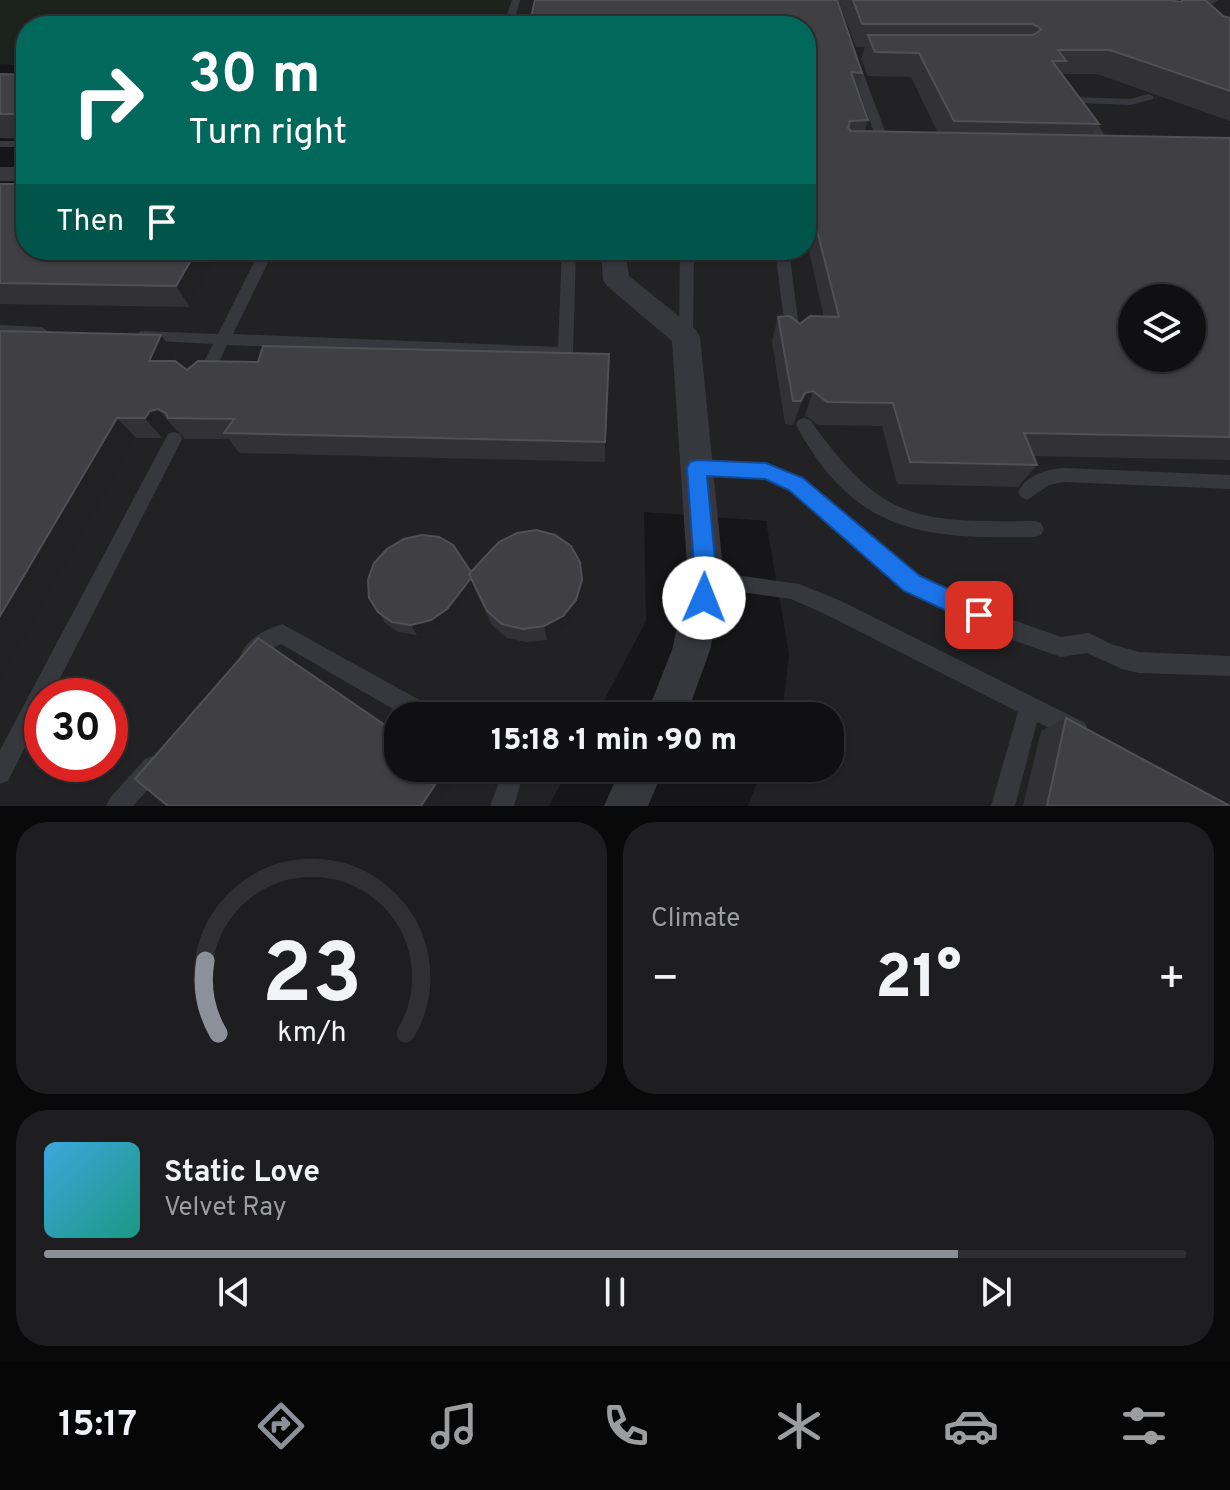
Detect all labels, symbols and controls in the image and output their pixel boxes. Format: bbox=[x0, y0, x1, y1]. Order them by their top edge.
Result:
text: 30 m bbox=[188, 42, 321, 112]
icon: right bbox=[56, 48, 160, 152]
text: Turn right bbox=[188, 111, 347, 157]
icon: arrive bbox=[140, 200, 184, 244]
text: Then bbox=[56, 204, 124, 241]
map controls bbox=[1118, 284, 1206, 372]
button: layers bbox=[1118, 284, 1206, 372]
position arrow bbox=[662, 556, 746, 640]
pin bbox=[945, 581, 1013, 649]
icon: arrive bbox=[957, 593, 1001, 637]
speed limit sign: 30 bbox=[24, 678, 128, 782]
text: 15:18 · 1 min · 90 m bbox=[491, 723, 737, 760]
text: Climate bbox=[651, 903, 740, 936]
text: 23 bbox=[261, 927, 362, 1032]
text: 21° bbox=[875, 943, 962, 1019]
text: − bbox=[651, 953, 679, 1009]
text: + bbox=[1158, 953, 1186, 1009]
text: km/h bbox=[277, 1016, 346, 1052]
text: Static Love bbox=[164, 1155, 320, 1192]
text: Velvet Ray bbox=[164, 1192, 287, 1225]
icon: previous bbox=[212, 1270, 256, 1314]
icon: pause bbox=[593, 1270, 637, 1314]
icon: next bbox=[974, 1270, 1018, 1314]
icon: directions bbox=[253, 1398, 309, 1454]
icon: music bbox=[426, 1398, 482, 1454]
icon: phone bbox=[598, 1398, 654, 1454]
icon: climate bbox=[771, 1398, 827, 1454]
icon: car bbox=[943, 1398, 999, 1454]
icon: filters bbox=[1116, 1398, 1172, 1454]
text: 15:17 bbox=[58, 1403, 137, 1449]

